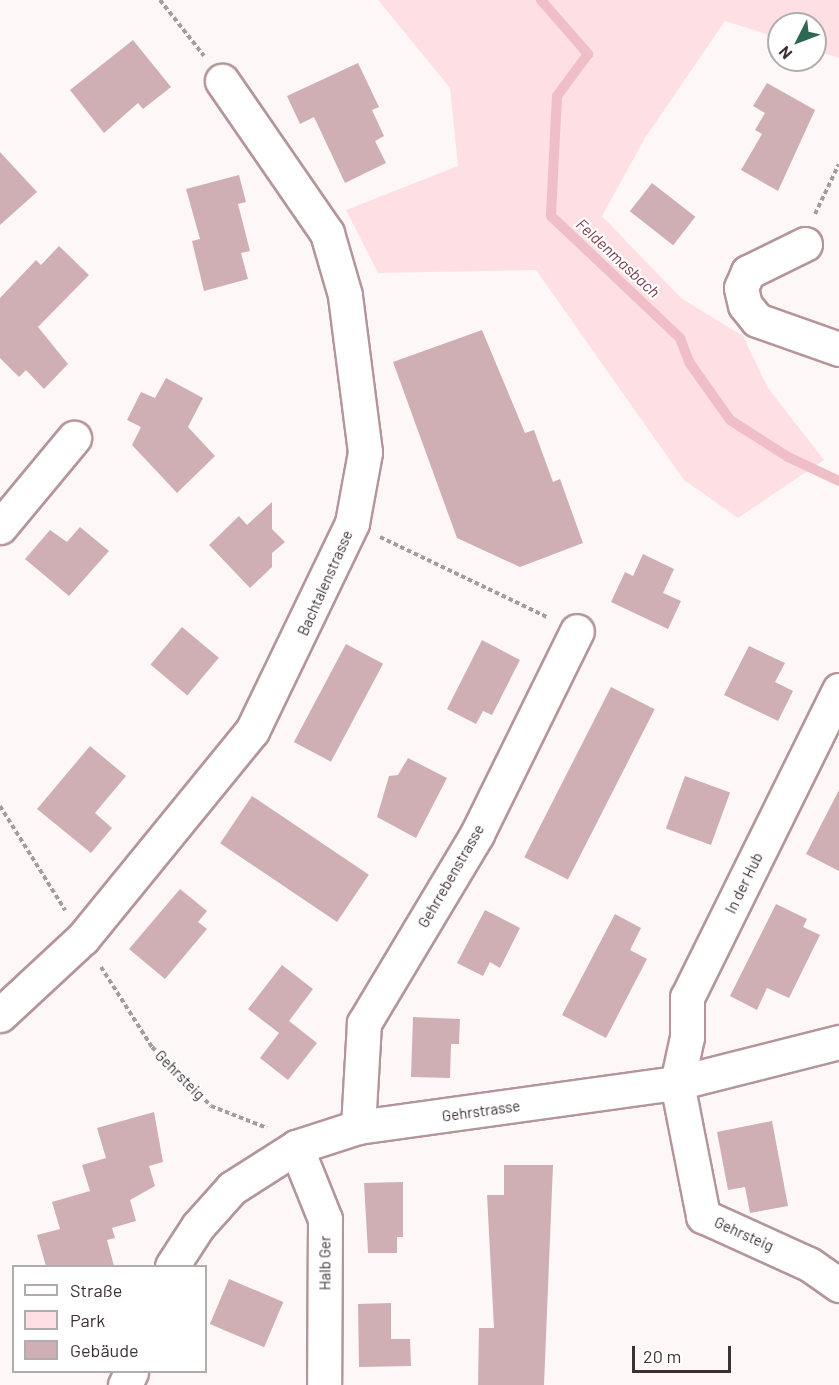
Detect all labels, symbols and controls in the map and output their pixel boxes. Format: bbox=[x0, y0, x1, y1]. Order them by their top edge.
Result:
north arrow bbox=[767, 12, 827, 72]
text: N bbox=[774, 43, 795, 63]
water label: Feldenmasbach bbox=[572, 214, 664, 302]
street label: Bachtalenstrasse bbox=[294, 528, 356, 638]
street label: Gehrrebenstrasse bbox=[414, 821, 488, 931]
street label: In der Hub bbox=[722, 850, 766, 916]
street label: Gehrsteig bbox=[151, 1046, 209, 1104]
street label: Gehrstrasse bbox=[441, 1097, 521, 1125]
street label: Gehrsteig bbox=[712, 1213, 776, 1255]
street label: Halb Ger bbox=[316, 1236, 334, 1290]
legend bbox=[12, 1265, 207, 1373]
text: Straße bbox=[70, 1279, 122, 1301]
text: Park bbox=[70, 1309, 105, 1331]
scale bar bbox=[635, 1334, 734, 1372]
text: Gebäude bbox=[70, 1339, 139, 1361]
text: 20 m bbox=[643, 1345, 681, 1367]

